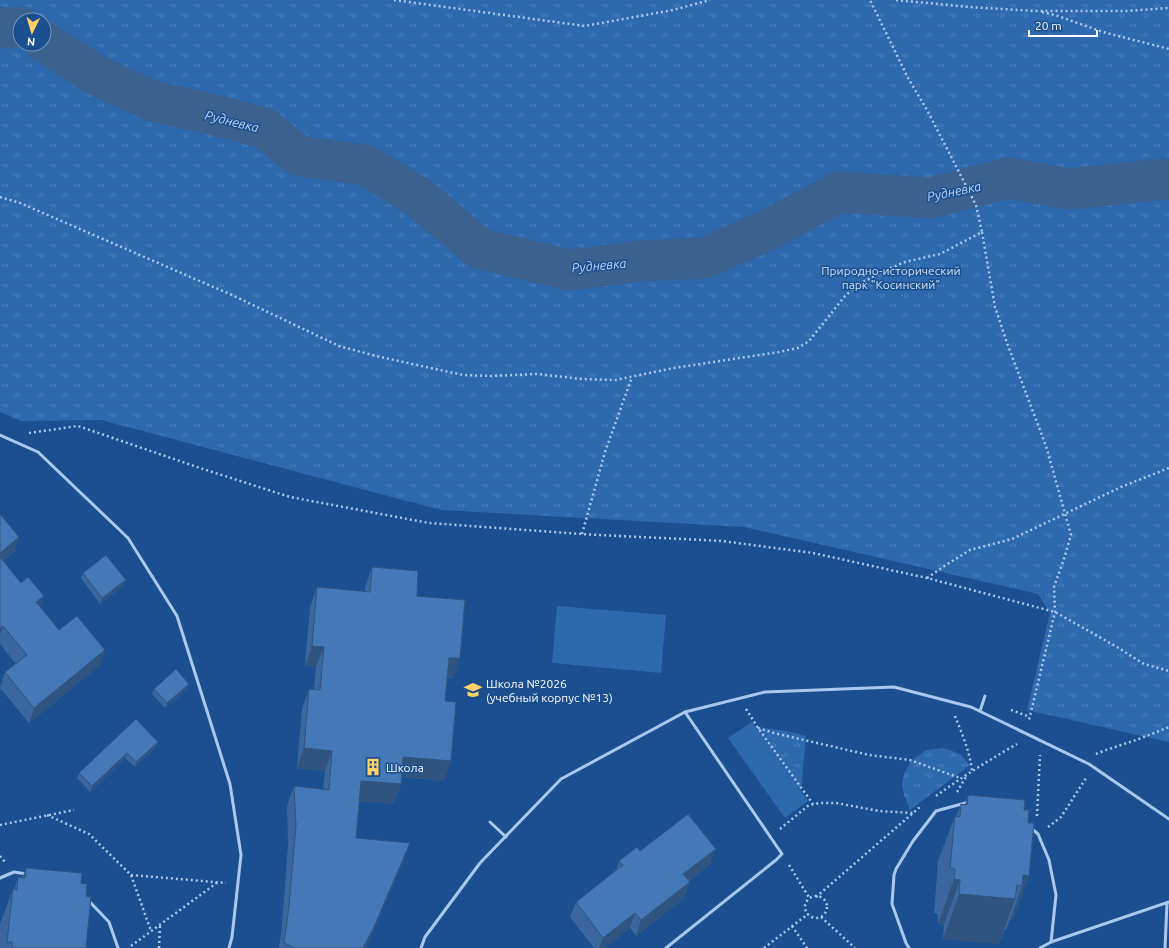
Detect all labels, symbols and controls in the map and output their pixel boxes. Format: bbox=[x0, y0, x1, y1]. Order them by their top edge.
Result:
north arrow bbox=[12, 12, 52, 52]
scale bar bbox=[1029, 12, 1097, 38]
text: 20 m bbox=[1035, 19, 1062, 32]
text: N bbox=[27, 36, 36, 48]
water label: Рудневка bbox=[204, 108, 260, 134]
water label: Рудневка bbox=[926, 178, 982, 204]
water label: Рудневка bbox=[571, 256, 627, 274]
park label: Природно-исторический парк "Косинский" bbox=[821, 264, 961, 291]
place label: Школа №2026 (учебный корпус №13) bbox=[486, 677, 613, 705]
school or university icon: Школа №2026 (учебный корпус №13) bbox=[463, 680, 483, 700]
building icon: Школа bbox=[363, 757, 383, 777]
place label: Школа bbox=[386, 761, 424, 774]

